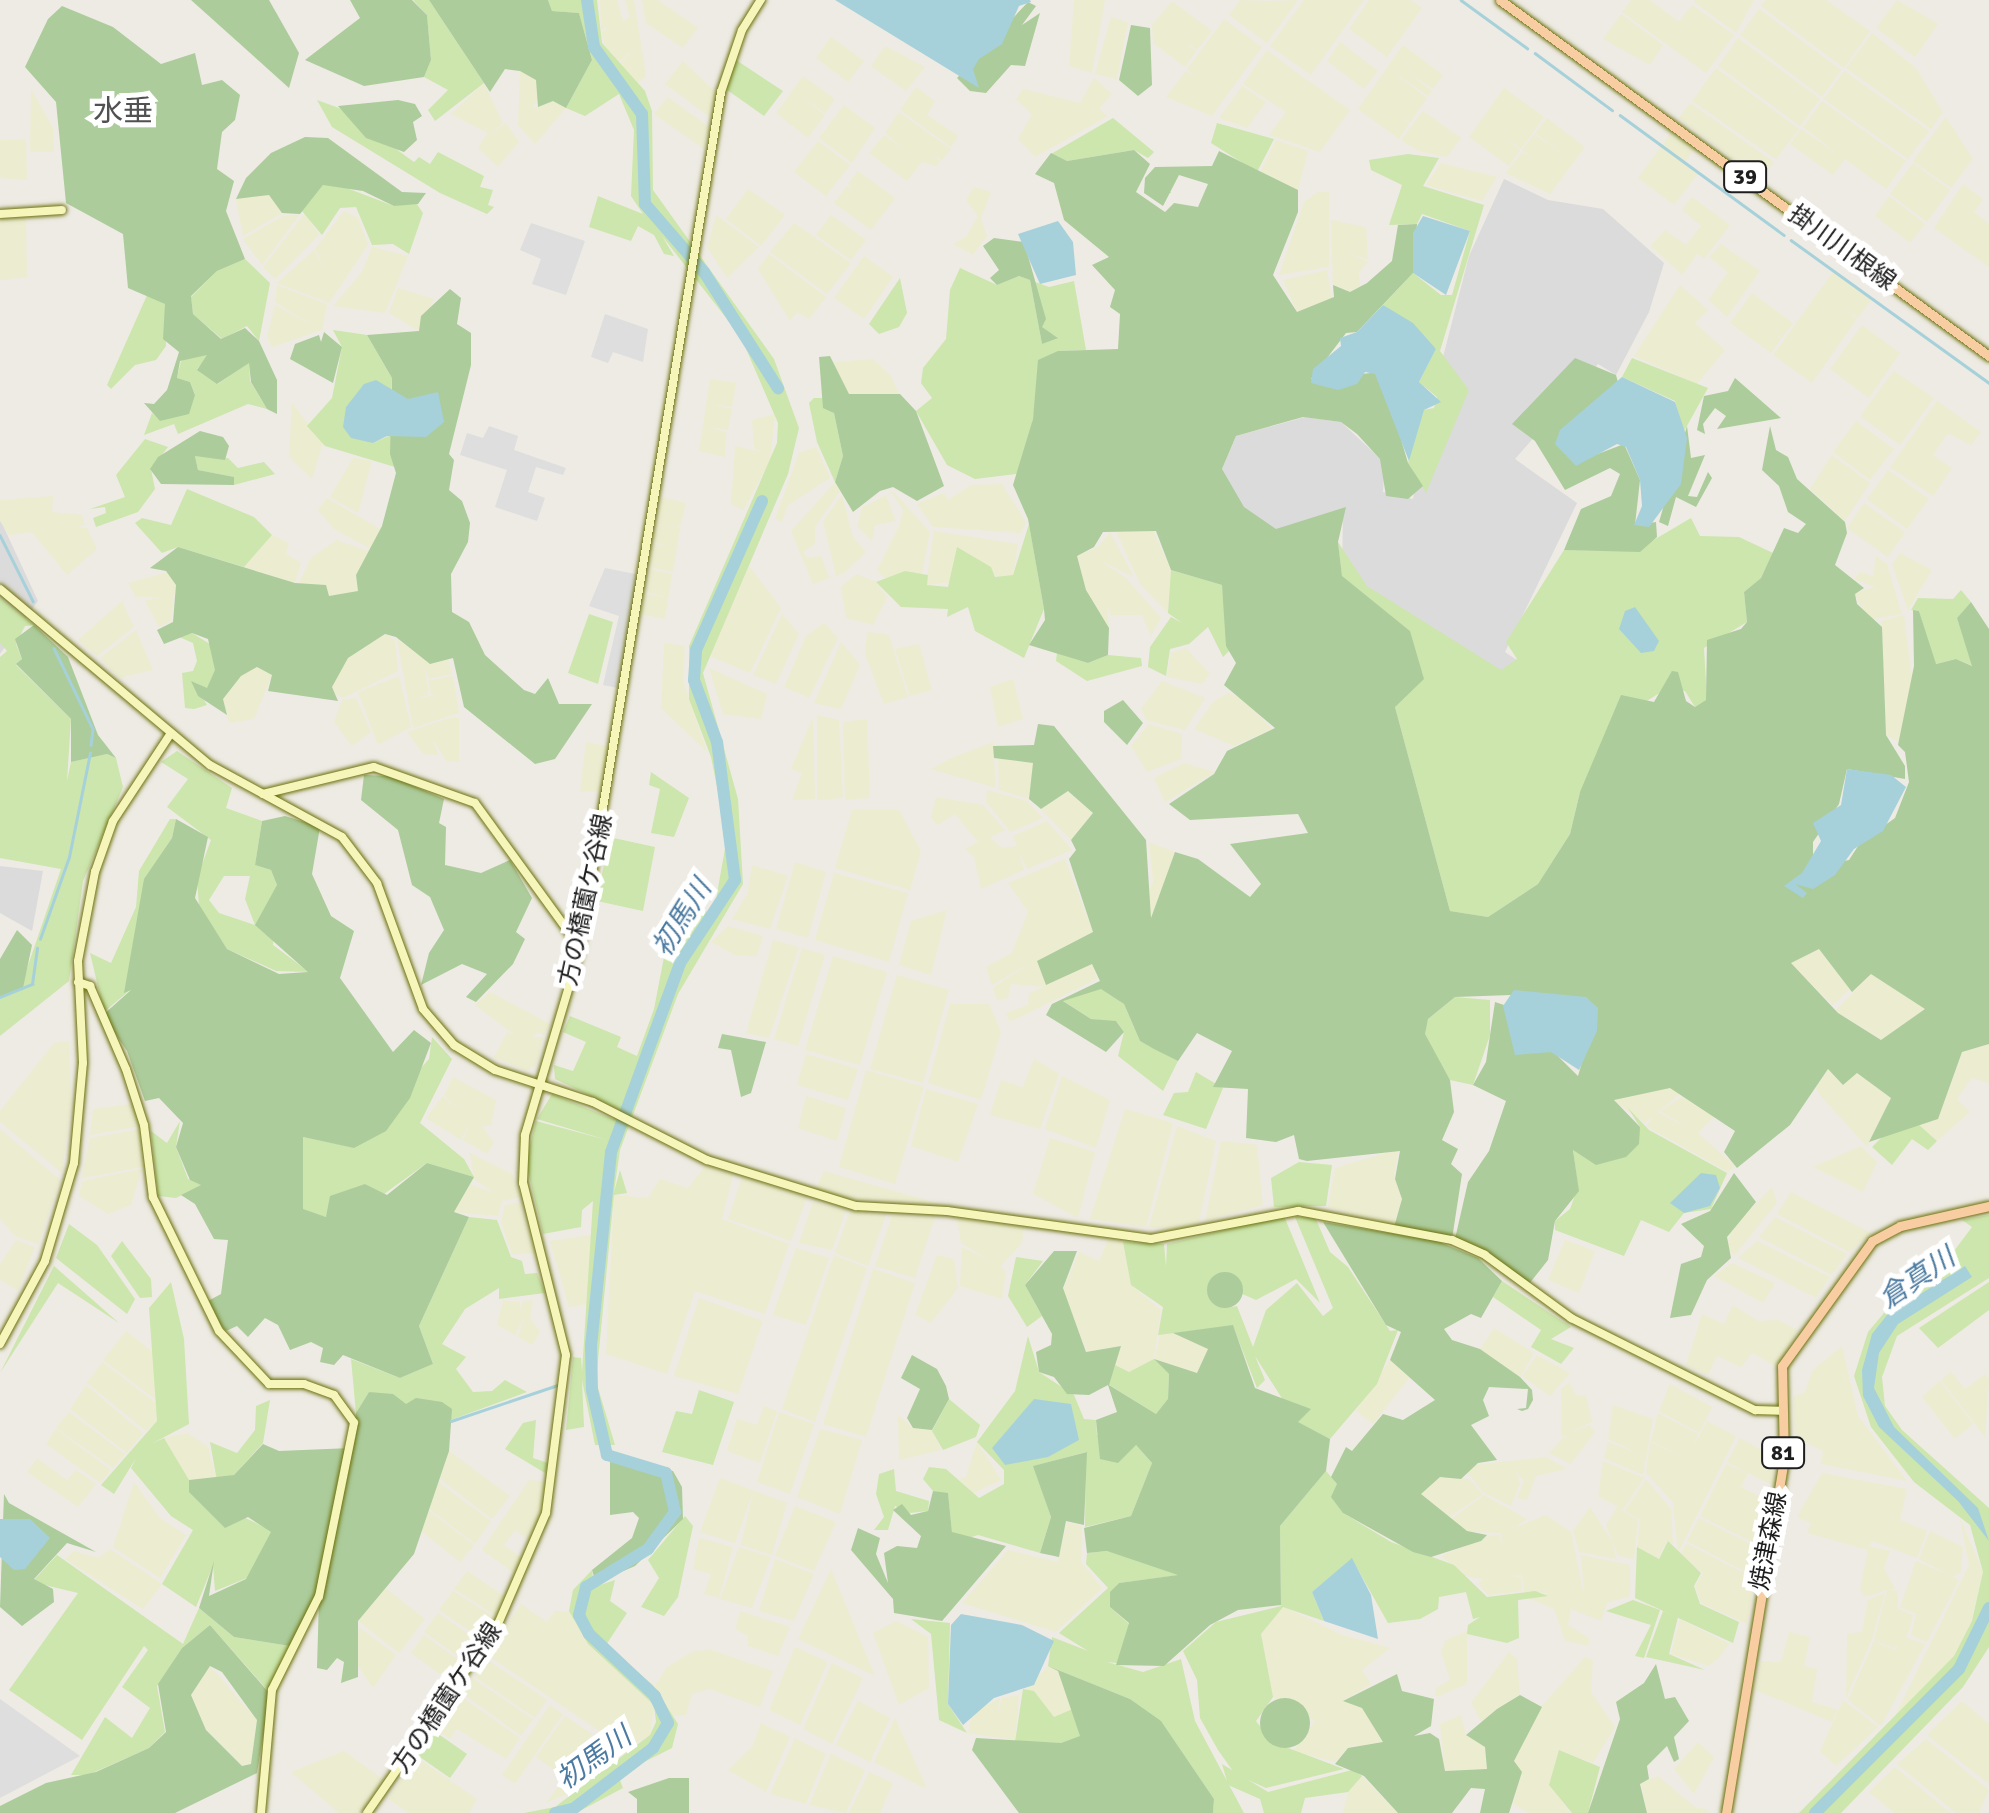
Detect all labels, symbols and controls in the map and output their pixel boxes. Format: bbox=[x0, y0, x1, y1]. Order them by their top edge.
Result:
district label: 水垂 bbox=[93, 94, 153, 130]
road number: 39 bbox=[1722, 160, 1768, 194]
street label: 掛川川根線 bbox=[1783, 199, 1901, 297]
street label: 方の橋薗ケ谷線 bbox=[553, 811, 619, 989]
water label: 初馬川 bbox=[645, 873, 719, 963]
water label: 倉真川 bbox=[1873, 1241, 1961, 1315]
road number: 81 bbox=[1760, 1436, 1806, 1470]
street label: 焼津森線 bbox=[1745, 1489, 1793, 1593]
street label: 方の橋薗ケ谷線 bbox=[386, 1617, 508, 1779]
water label: 初馬川 bbox=[550, 1720, 638, 1796]

